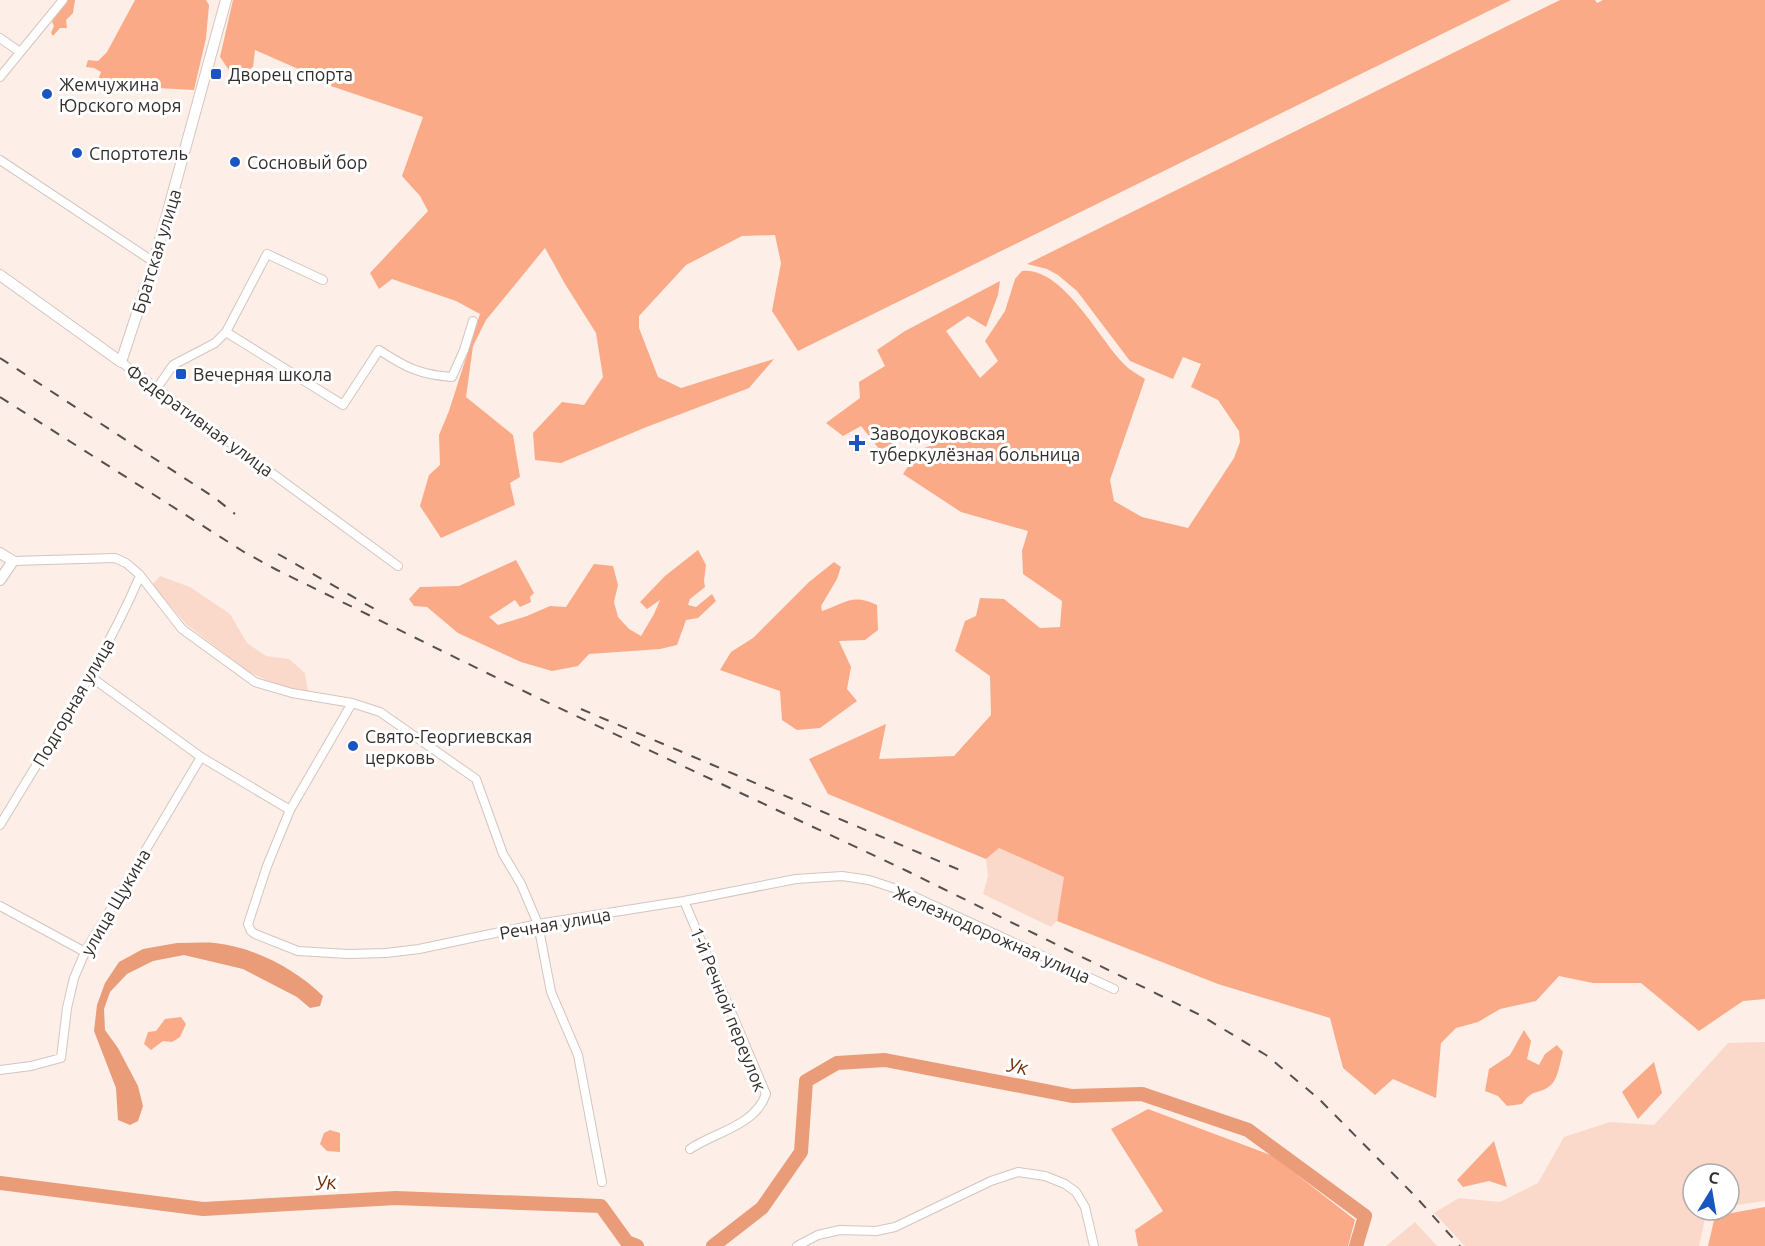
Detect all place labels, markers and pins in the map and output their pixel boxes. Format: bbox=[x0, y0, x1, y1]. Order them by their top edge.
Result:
place label: Дворец спорта bbox=[228, 64, 353, 84]
marker: Дворец спорта bbox=[209, 67, 223, 81]
place label: Жемчужина Юрского моря bbox=[59, 74, 181, 115]
marker: Жемчужина Юрского моря bbox=[40, 87, 54, 101]
place label: Спортотель bbox=[89, 143, 188, 163]
marker: Спортотель bbox=[70, 146, 84, 160]
place label: Сосновый бор bbox=[247, 152, 368, 172]
marker: Сосновый бор bbox=[228, 155, 242, 169]
place label: Вечерняя школа bbox=[193, 364, 332, 384]
marker: Вечерняя школа bbox=[174, 367, 188, 381]
place label: Заводоуковская туберкулёзная больница bbox=[870, 423, 1080, 464]
marker: Заводоуковская туберкулёзная больница bbox=[848, 434, 866, 452]
place label: Свято-Георгиевская церковь bbox=[365, 726, 532, 767]
marker: Свято-Георгиевская церковь bbox=[346, 739, 360, 753]

